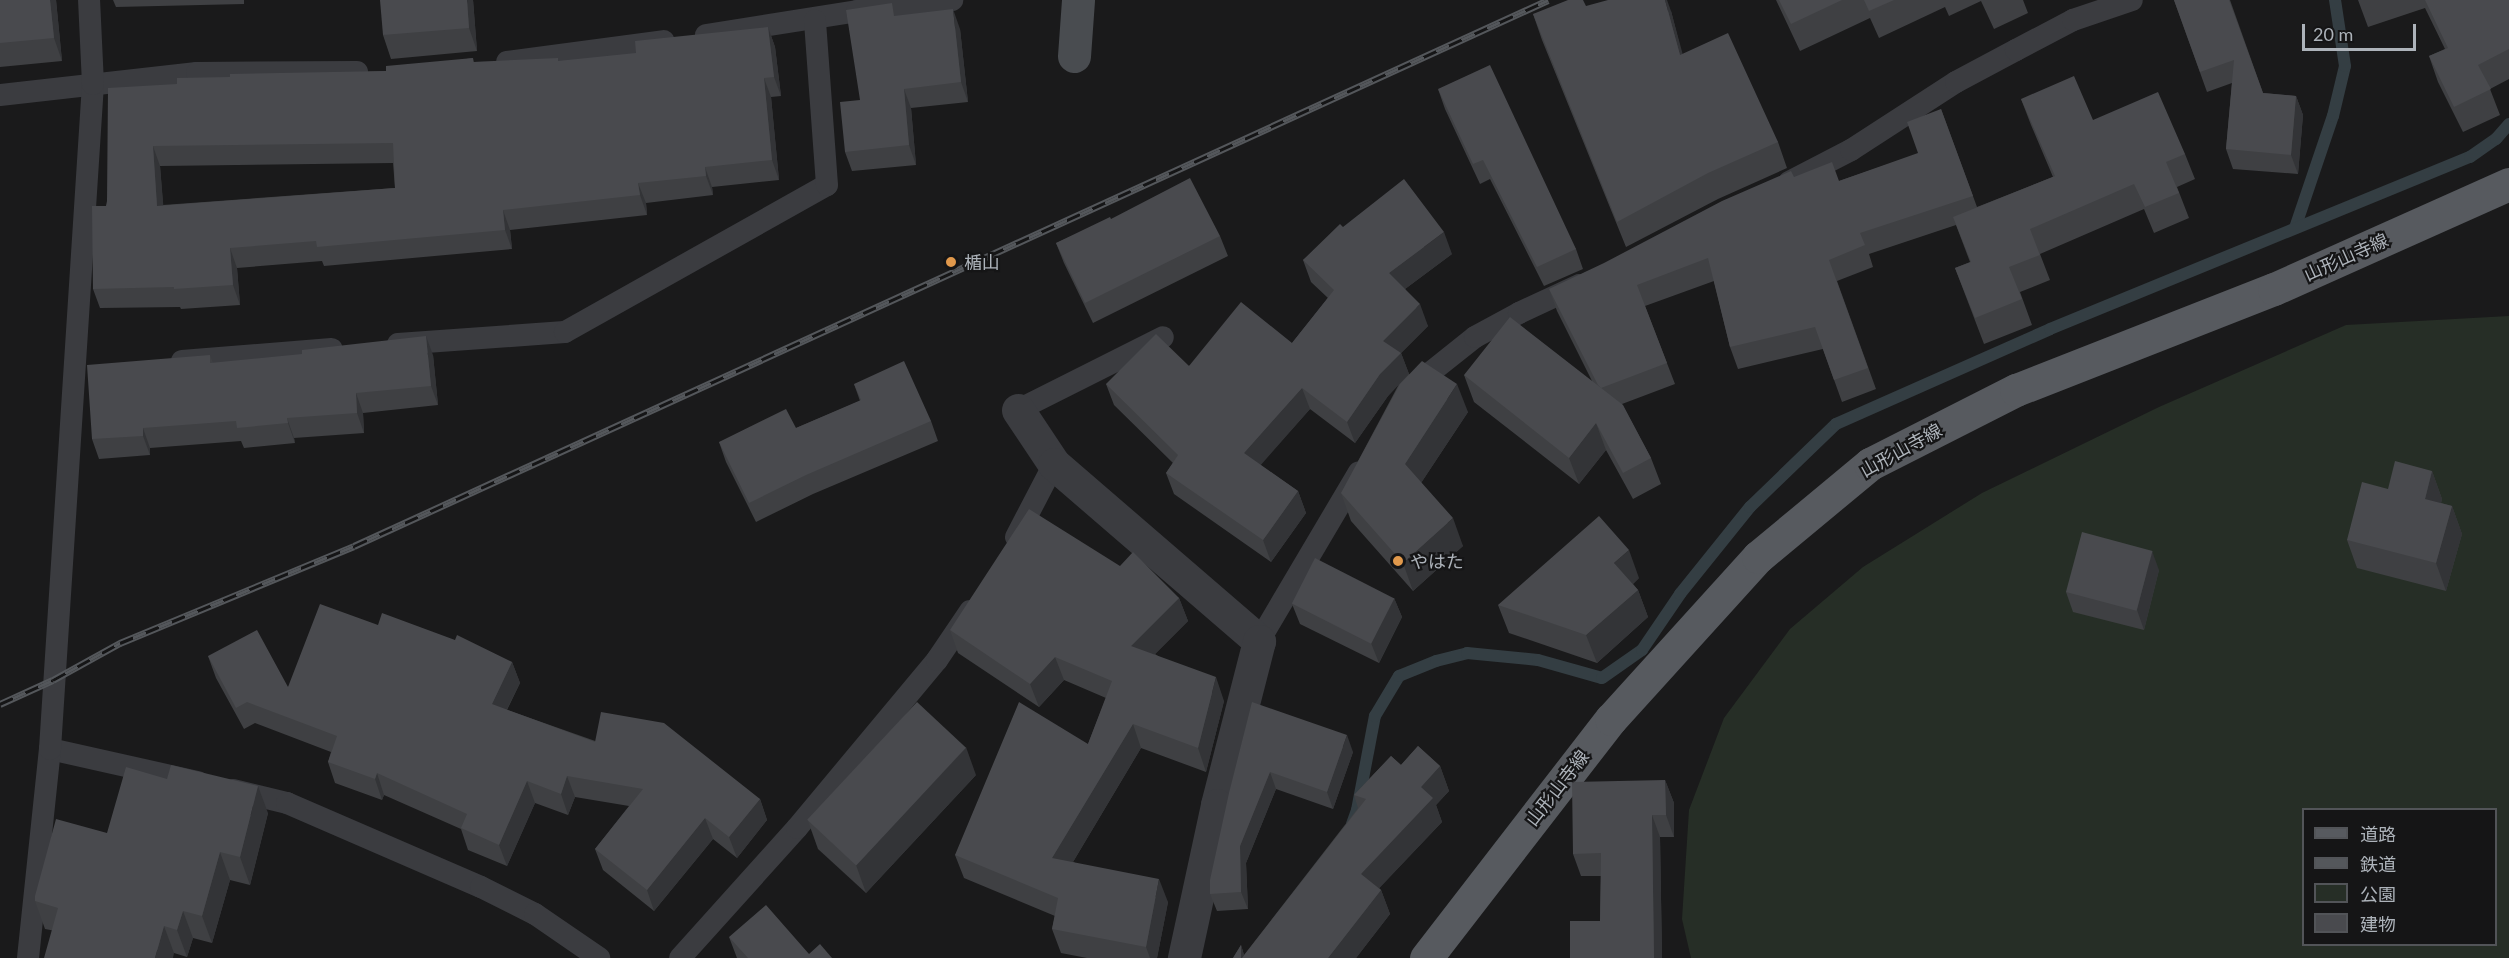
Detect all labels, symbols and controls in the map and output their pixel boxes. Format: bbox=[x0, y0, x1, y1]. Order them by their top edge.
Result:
scale bar bbox=[2305, 12, 2419, 50]
text: 20 m bbox=[2313, 23, 2353, 45]
street label: 山形山寺線 bbox=[2300, 229, 2392, 285]
place label: 楯山 bbox=[964, 251, 1000, 273]
marker: 楯山 bbox=[942, 253, 960, 271]
street label: 山形山寺線 bbox=[1856, 419, 1946, 481]
place label: やはた bbox=[1410, 550, 1464, 572]
marker: やはた bbox=[1391, 554, 1405, 568]
street label: 山形山寺線 bbox=[1521, 746, 1593, 830]
legend bbox=[2302, 808, 2497, 946]
text: 道路 bbox=[2360, 823, 2396, 845]
text: 鉄道 bbox=[2360, 853, 2396, 875]
text: 公園 bbox=[2360, 883, 2396, 905]
text: 建物 bbox=[2360, 913, 2396, 935]

